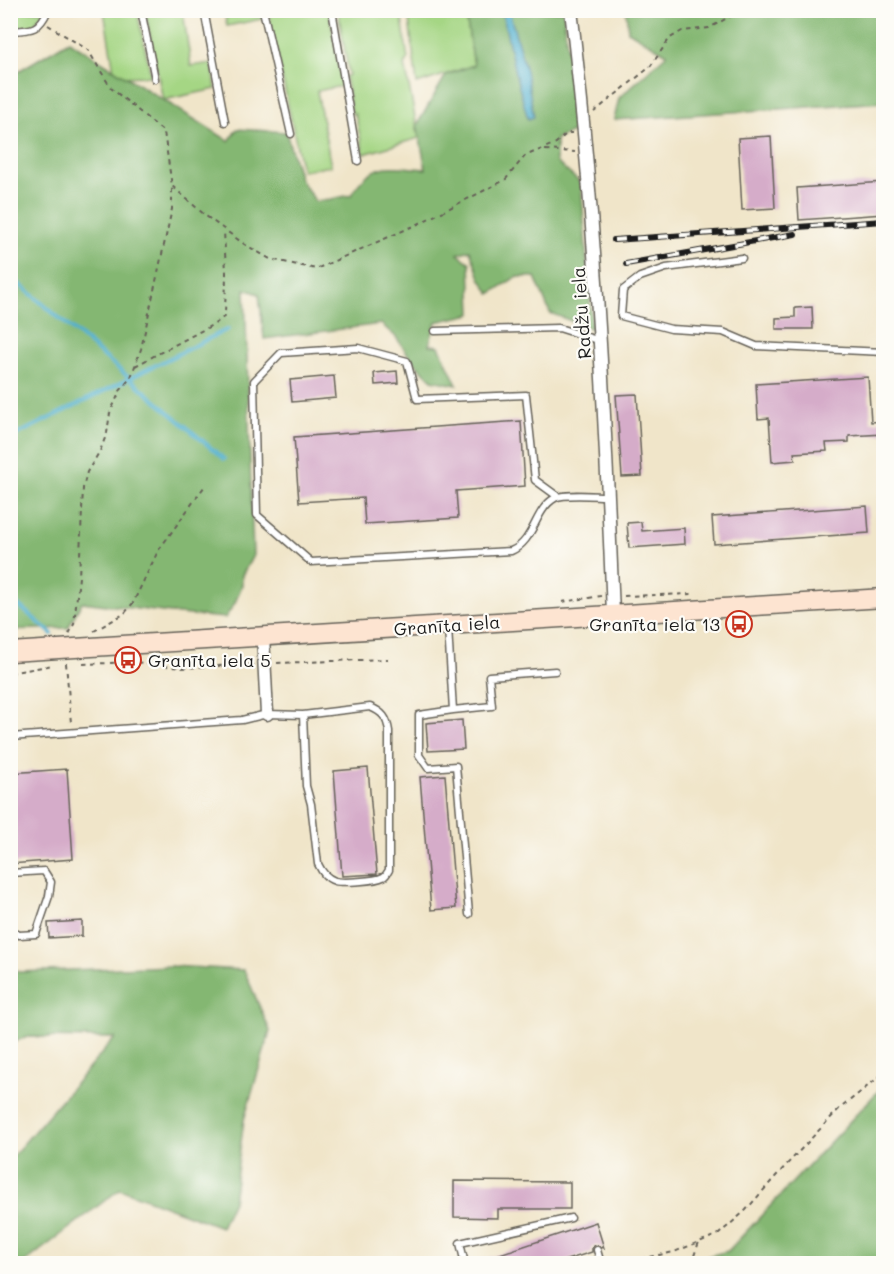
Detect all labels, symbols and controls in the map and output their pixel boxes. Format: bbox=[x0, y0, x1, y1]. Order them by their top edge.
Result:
street label: Radžu iela bbox=[566, 266, 596, 360]
street label: Granīta iela bbox=[393, 609, 501, 641]
bus stop icon: Granīta iela 13 bbox=[724, 609, 754, 639]
place label: Granīta iela 13 bbox=[589, 612, 720, 636]
bus stop icon: Granīta iela 5 bbox=[113, 645, 143, 675]
place label: Granīta iela 5 bbox=[148, 648, 271, 672]

